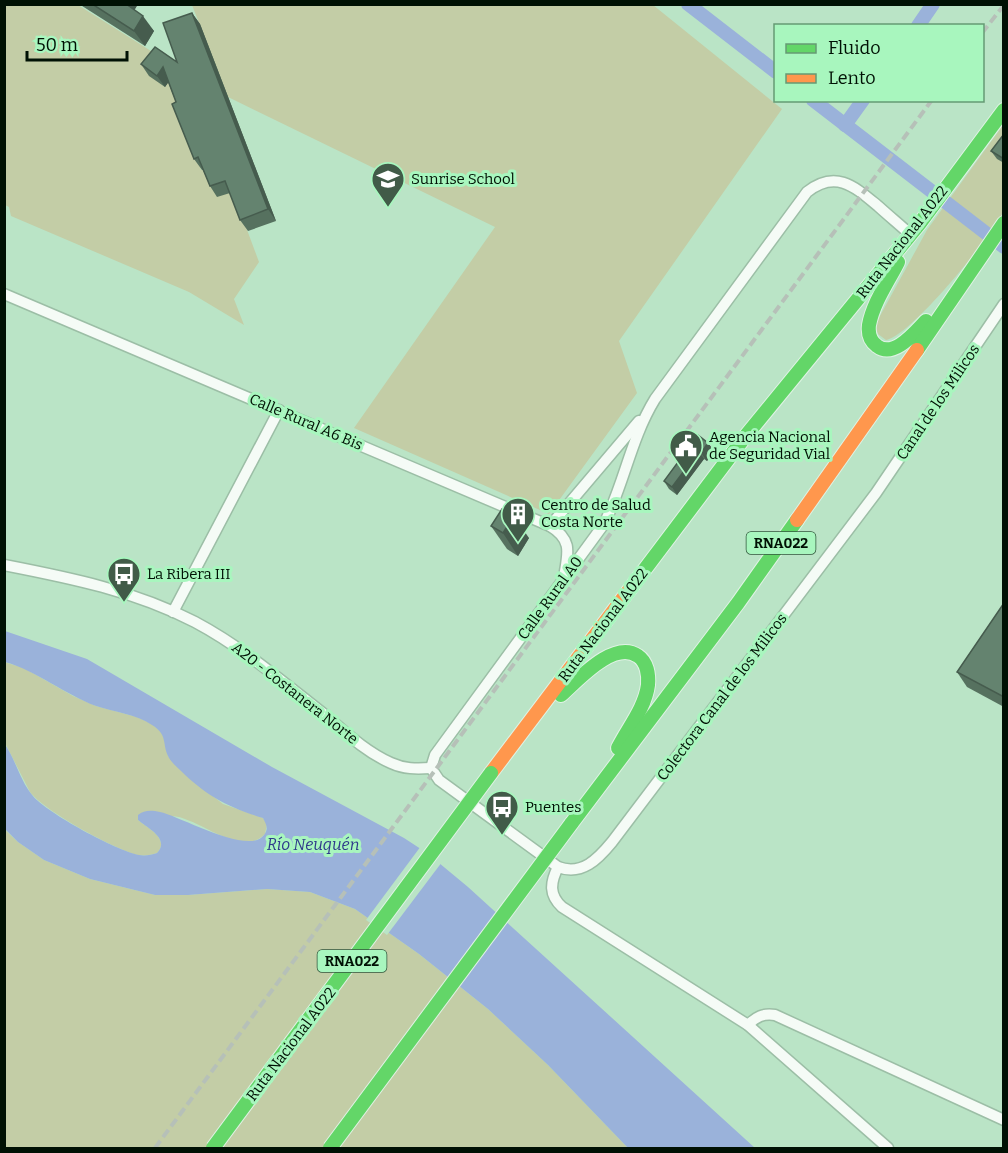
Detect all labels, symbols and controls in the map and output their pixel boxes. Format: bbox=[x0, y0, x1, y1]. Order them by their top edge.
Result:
scale bar bbox=[27, 24, 128, 62]
legend bbox=[774, 24, 984, 102]
text: 50 m bbox=[36, 34, 78, 56]
text: Fluido bbox=[828, 37, 881, 59]
text: Lento bbox=[828, 67, 876, 89]
school or university icon: Sunrise School bbox=[370, 161, 406, 208]
place label: Sunrise School bbox=[411, 170, 515, 188]
street label: Ruta Nacional A022 bbox=[853, 182, 951, 302]
street label: Canal de los Milicos bbox=[893, 341, 983, 463]
street label: Calle Rural A6 Bis bbox=[247, 390, 365, 454]
public building icon: Agencia Nacional de Seguridad Vial bbox=[668, 428, 704, 475]
place label: Agencia Nacional de Seguridad Vial bbox=[709, 428, 831, 463]
building icon: Centro de Salud Costa Norte bbox=[500, 496, 536, 543]
place label: Centro de Salud Costa Norte bbox=[541, 496, 651, 531]
road number: RNA022 bbox=[746, 532, 816, 554]
street label: Calle Rural A0 bbox=[514, 553, 586, 643]
bus stop icon: La Ribera III bbox=[106, 556, 142, 603]
place label: La Ribera III bbox=[147, 565, 231, 583]
street label: Ruta Nacional A022 bbox=[554, 565, 652, 685]
street label: Colectora Canal de los Milicos bbox=[653, 610, 791, 784]
street label: A20 - Costanera Norte bbox=[228, 638, 362, 748]
bus stop icon: Puentes bbox=[484, 789, 520, 836]
place label: Puentes bbox=[525, 798, 581, 816]
water label: Río Neuquén bbox=[267, 835, 359, 854]
road number: RNA022 bbox=[318, 950, 386, 972]
street label: Ruta Nacional A022 bbox=[242, 984, 340, 1104]

